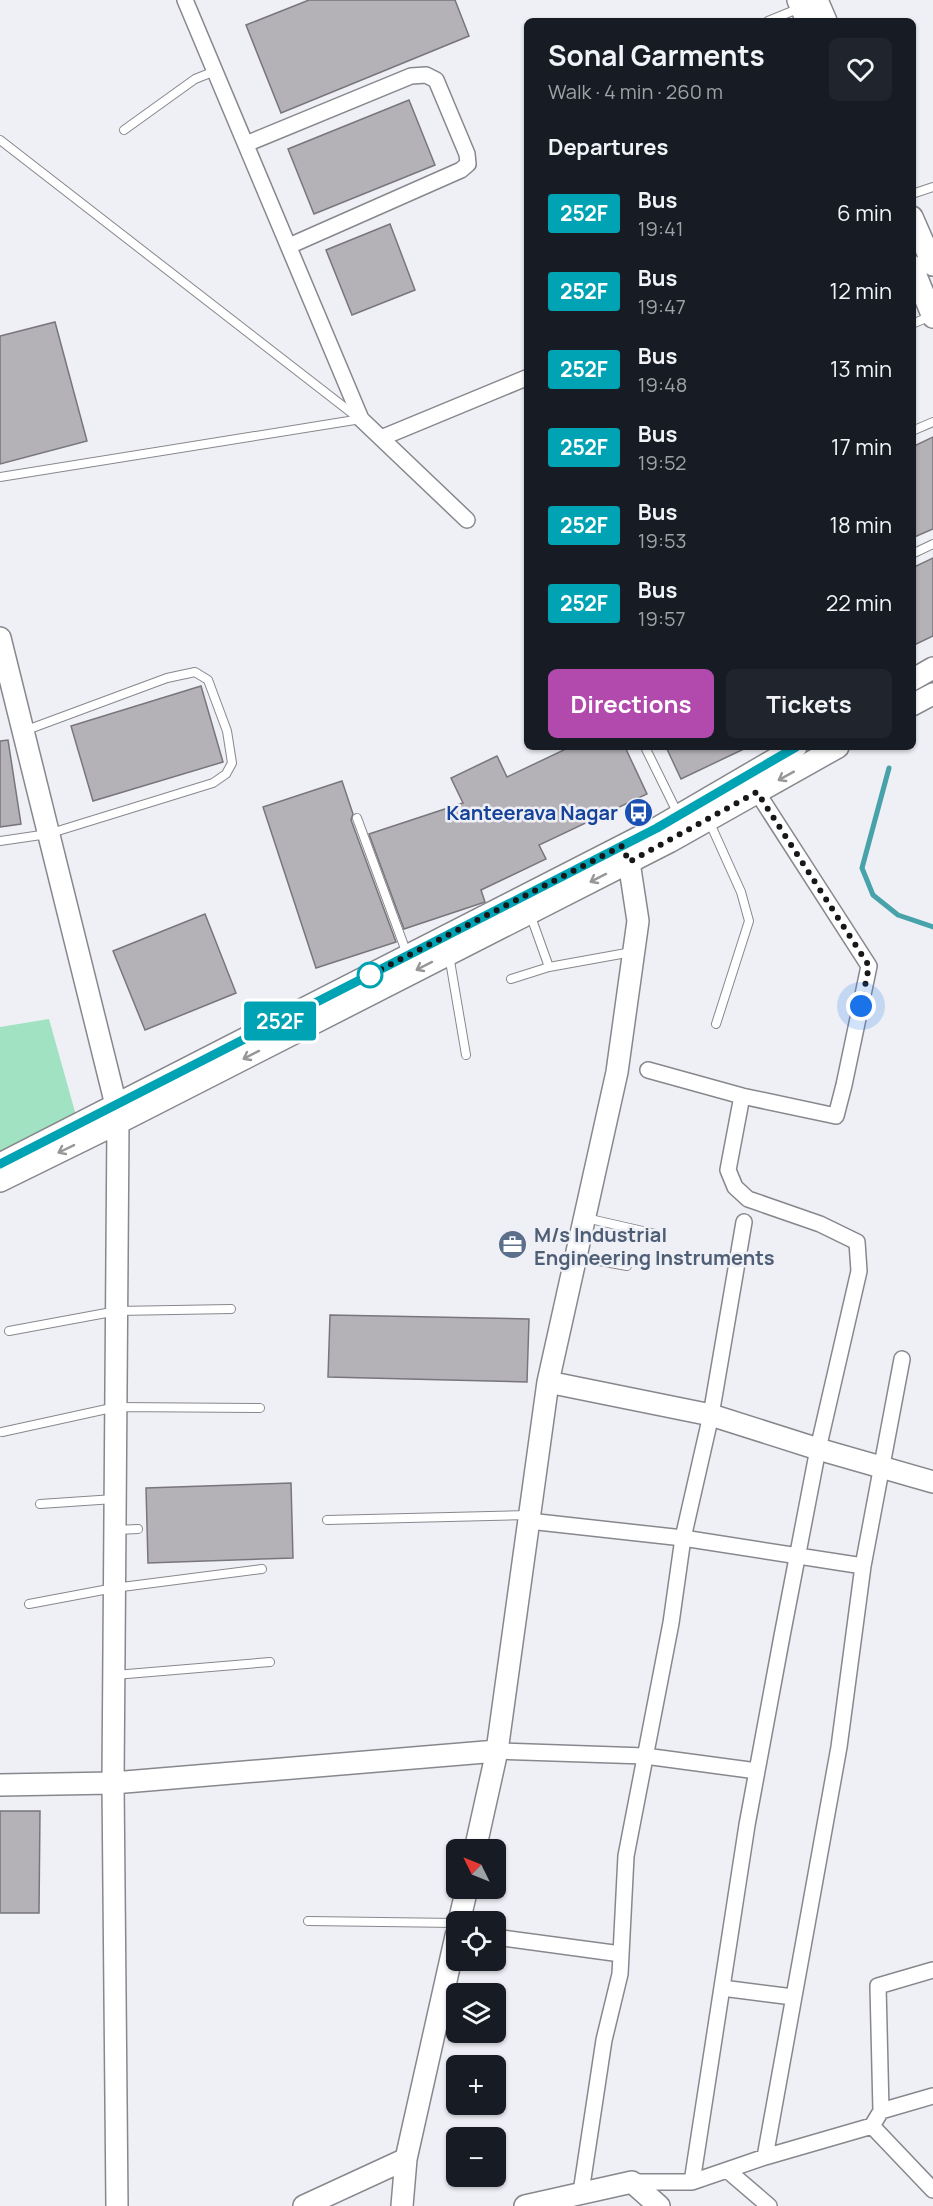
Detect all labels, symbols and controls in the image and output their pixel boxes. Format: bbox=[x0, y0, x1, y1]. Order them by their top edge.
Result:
text: Sonal Garments bbox=[548, 36, 765, 74]
button: heart bbox=[829, 38, 892, 101]
text: Walk · 4 min · 260 m bbox=[548, 78, 723, 105]
text: Departures bbox=[548, 132, 668, 162]
text: Bus bbox=[638, 185, 677, 215]
text: 6 min bbox=[837, 198, 892, 228]
text: 252F bbox=[560, 199, 608, 227]
text: 19:41 bbox=[638, 215, 684, 242]
text: Bus bbox=[638, 263, 677, 293]
text: 12 min bbox=[830, 276, 892, 306]
text: 252F bbox=[560, 277, 608, 305]
text: 19:47 bbox=[638, 293, 686, 320]
text: Bus bbox=[638, 341, 677, 371]
text: 13 min bbox=[830, 354, 892, 384]
text: 252F bbox=[560, 355, 608, 383]
text: 19:48 bbox=[638, 371, 687, 398]
text: Bus bbox=[638, 419, 677, 449]
text: 17 min bbox=[831, 432, 892, 462]
text: 252F bbox=[560, 433, 608, 461]
text: 19:52 bbox=[638, 449, 686, 476]
text: Bus bbox=[638, 497, 677, 527]
text: 18 min bbox=[829, 510, 892, 540]
text: 252F bbox=[560, 511, 608, 539]
text: 19:53 bbox=[638, 527, 687, 554]
text: Bus bbox=[638, 575, 677, 605]
text: 22 min bbox=[826, 588, 892, 618]
text: 252F bbox=[560, 589, 608, 617]
text: 19:57 bbox=[638, 605, 686, 632]
button: Directions bbox=[548, 669, 714, 738]
button: Tickets bbox=[726, 669, 892, 738]
one-way arrow bbox=[778, 770, 795, 782]
bus stop icon: Kanteerava Nagar bbox=[623, 796, 655, 828]
place label: Kanteerava Nagar bbox=[446, 799, 618, 826]
one-way arrow bbox=[590, 872, 607, 884]
one-way arrow bbox=[416, 961, 434, 972]
unlabelled marker bbox=[357, 962, 383, 988]
your location bbox=[846, 991, 876, 1021]
line badge: 252F bbox=[238, 1002, 322, 1040]
text: 252F bbox=[256, 1007, 304, 1035]
one-way arrow bbox=[242, 1050, 260, 1061]
one-way arrow bbox=[57, 1144, 75, 1155]
place label: M/s Industrial Engineering Instruments bbox=[534, 1221, 775, 1271]
office icon: M/s Industrial Engineering Instruments bbox=[497, 1229, 529, 1261]
north arrow bbox=[446, 1839, 506, 1899]
map controls bbox=[446, 1839, 506, 2187]
button: locate bbox=[446, 1911, 506, 1971]
button: layers bbox=[446, 1983, 506, 2043]
button: + bbox=[446, 2055, 506, 2115]
button: − bbox=[446, 2127, 506, 2187]

